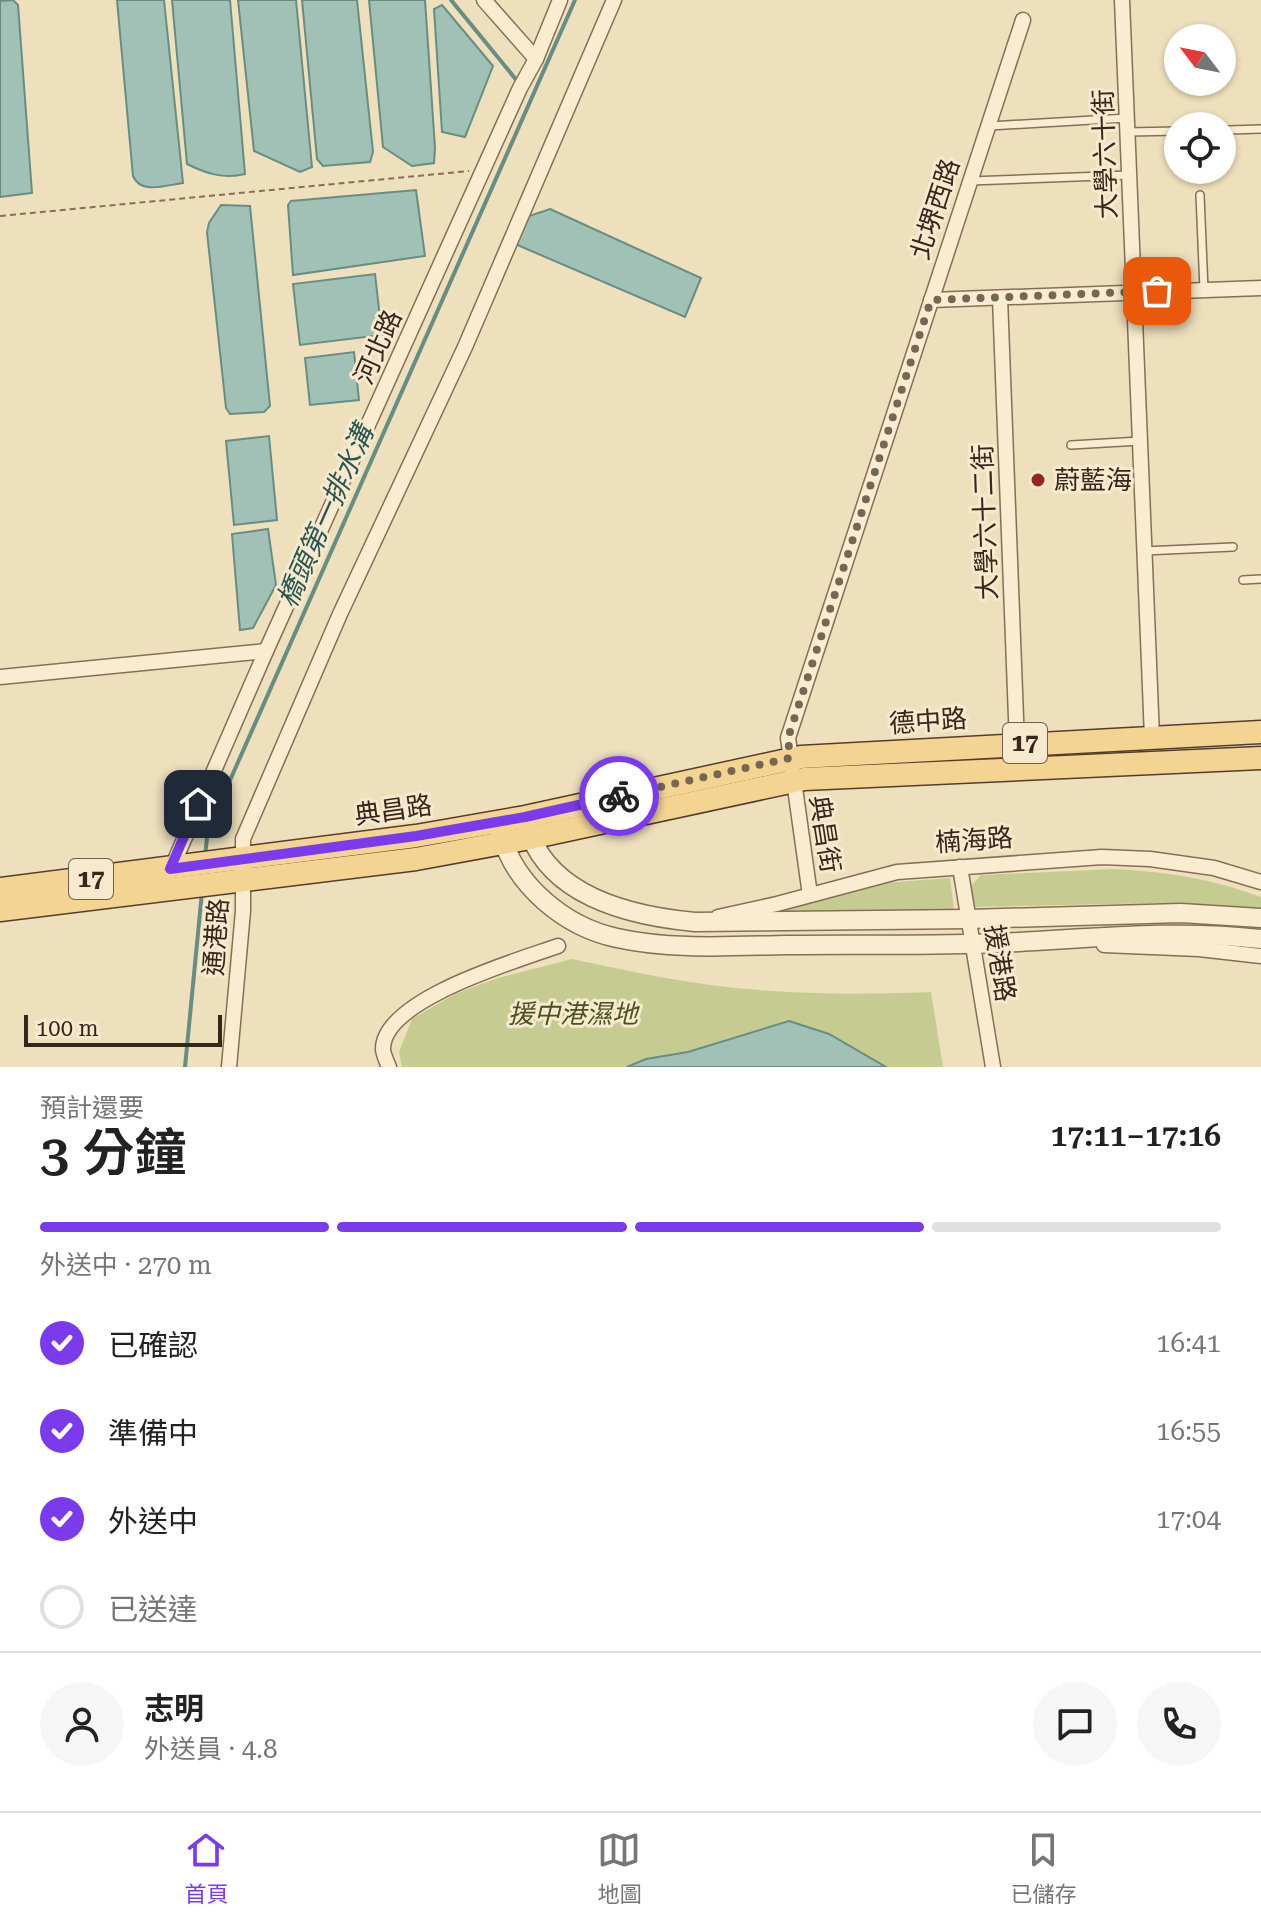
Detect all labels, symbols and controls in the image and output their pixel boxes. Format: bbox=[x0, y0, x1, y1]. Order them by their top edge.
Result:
north arrow bbox=[1164, 24, 1236, 96]
map controls bbox=[1164, 24, 1236, 184]
street label: 大學六十街 bbox=[1088, 89, 1122, 219]
button: locate bbox=[1164, 112, 1236, 184]
street label: 北堺西路 bbox=[905, 155, 965, 263]
pin bbox=[1123, 257, 1191, 325]
icon: bag bbox=[1135, 269, 1179, 313]
street label: 河北路 bbox=[348, 305, 408, 389]
water label: 橋頭第一排水溝 bbox=[271, 416, 382, 612]
street label: 大學六十二街 bbox=[967, 444, 1003, 600]
place label: 蔚藍海 bbox=[1054, 465, 1132, 495]
marker: 蔚藍海 bbox=[1029, 471, 1047, 489]
street label: 德中路 bbox=[888, 703, 968, 739]
road number: 17 bbox=[1003, 723, 1047, 763]
courier bbox=[579, 756, 659, 836]
pin bbox=[164, 770, 232, 838]
icon: bike bbox=[597, 774, 641, 818]
icon: home bbox=[176, 782, 220, 826]
street label: 典昌路 bbox=[352, 790, 434, 830]
street label: 典昌街 bbox=[804, 793, 846, 875]
street label: 楠海路 bbox=[934, 822, 1014, 858]
road number: 17 bbox=[69, 859, 113, 899]
street label: 通港路 bbox=[198, 897, 234, 977]
street label: 援港路 bbox=[979, 922, 1021, 1004]
park label: 援中港濕地 bbox=[508, 999, 640, 1029]
scale bar bbox=[24, 1011, 222, 1047]
text: 100 m bbox=[36, 1016, 99, 1041]
text: 預計還要 bbox=[40, 1093, 144, 1123]
text: 17:11–17:16 bbox=[1051, 1118, 1221, 1153]
text: 3 分鐘 bbox=[40, 1123, 186, 1184]
text: 外送中 · 270 m bbox=[40, 1250, 212, 1280]
icon: check bbox=[40, 1321, 84, 1365]
text: 已確認 bbox=[108, 1328, 198, 1363]
text: 16:41 bbox=[1156, 1328, 1221, 1358]
icon: check bbox=[40, 1409, 84, 1453]
text: 準備中 bbox=[108, 1416, 198, 1451]
text: 16:55 bbox=[1156, 1416, 1221, 1446]
icon: check bbox=[40, 1497, 84, 1541]
text: 外送中 bbox=[108, 1504, 198, 1539]
text: 17:04 bbox=[1156, 1504, 1221, 1534]
text: 已送達 bbox=[108, 1592, 198, 1627]
button: person bbox=[40, 1682, 124, 1766]
button: chat bbox=[1033, 1682, 1117, 1766]
button: phone bbox=[1137, 1682, 1221, 1766]
text: 志明 bbox=[144, 1691, 204, 1726]
text: 外送員 · 4.8 bbox=[144, 1734, 278, 1764]
tab: 首頁 bbox=[184, 1828, 229, 1908]
tab: 地圖 bbox=[597, 1828, 642, 1908]
tab: 已儲存 bbox=[1010, 1828, 1077, 1908]

